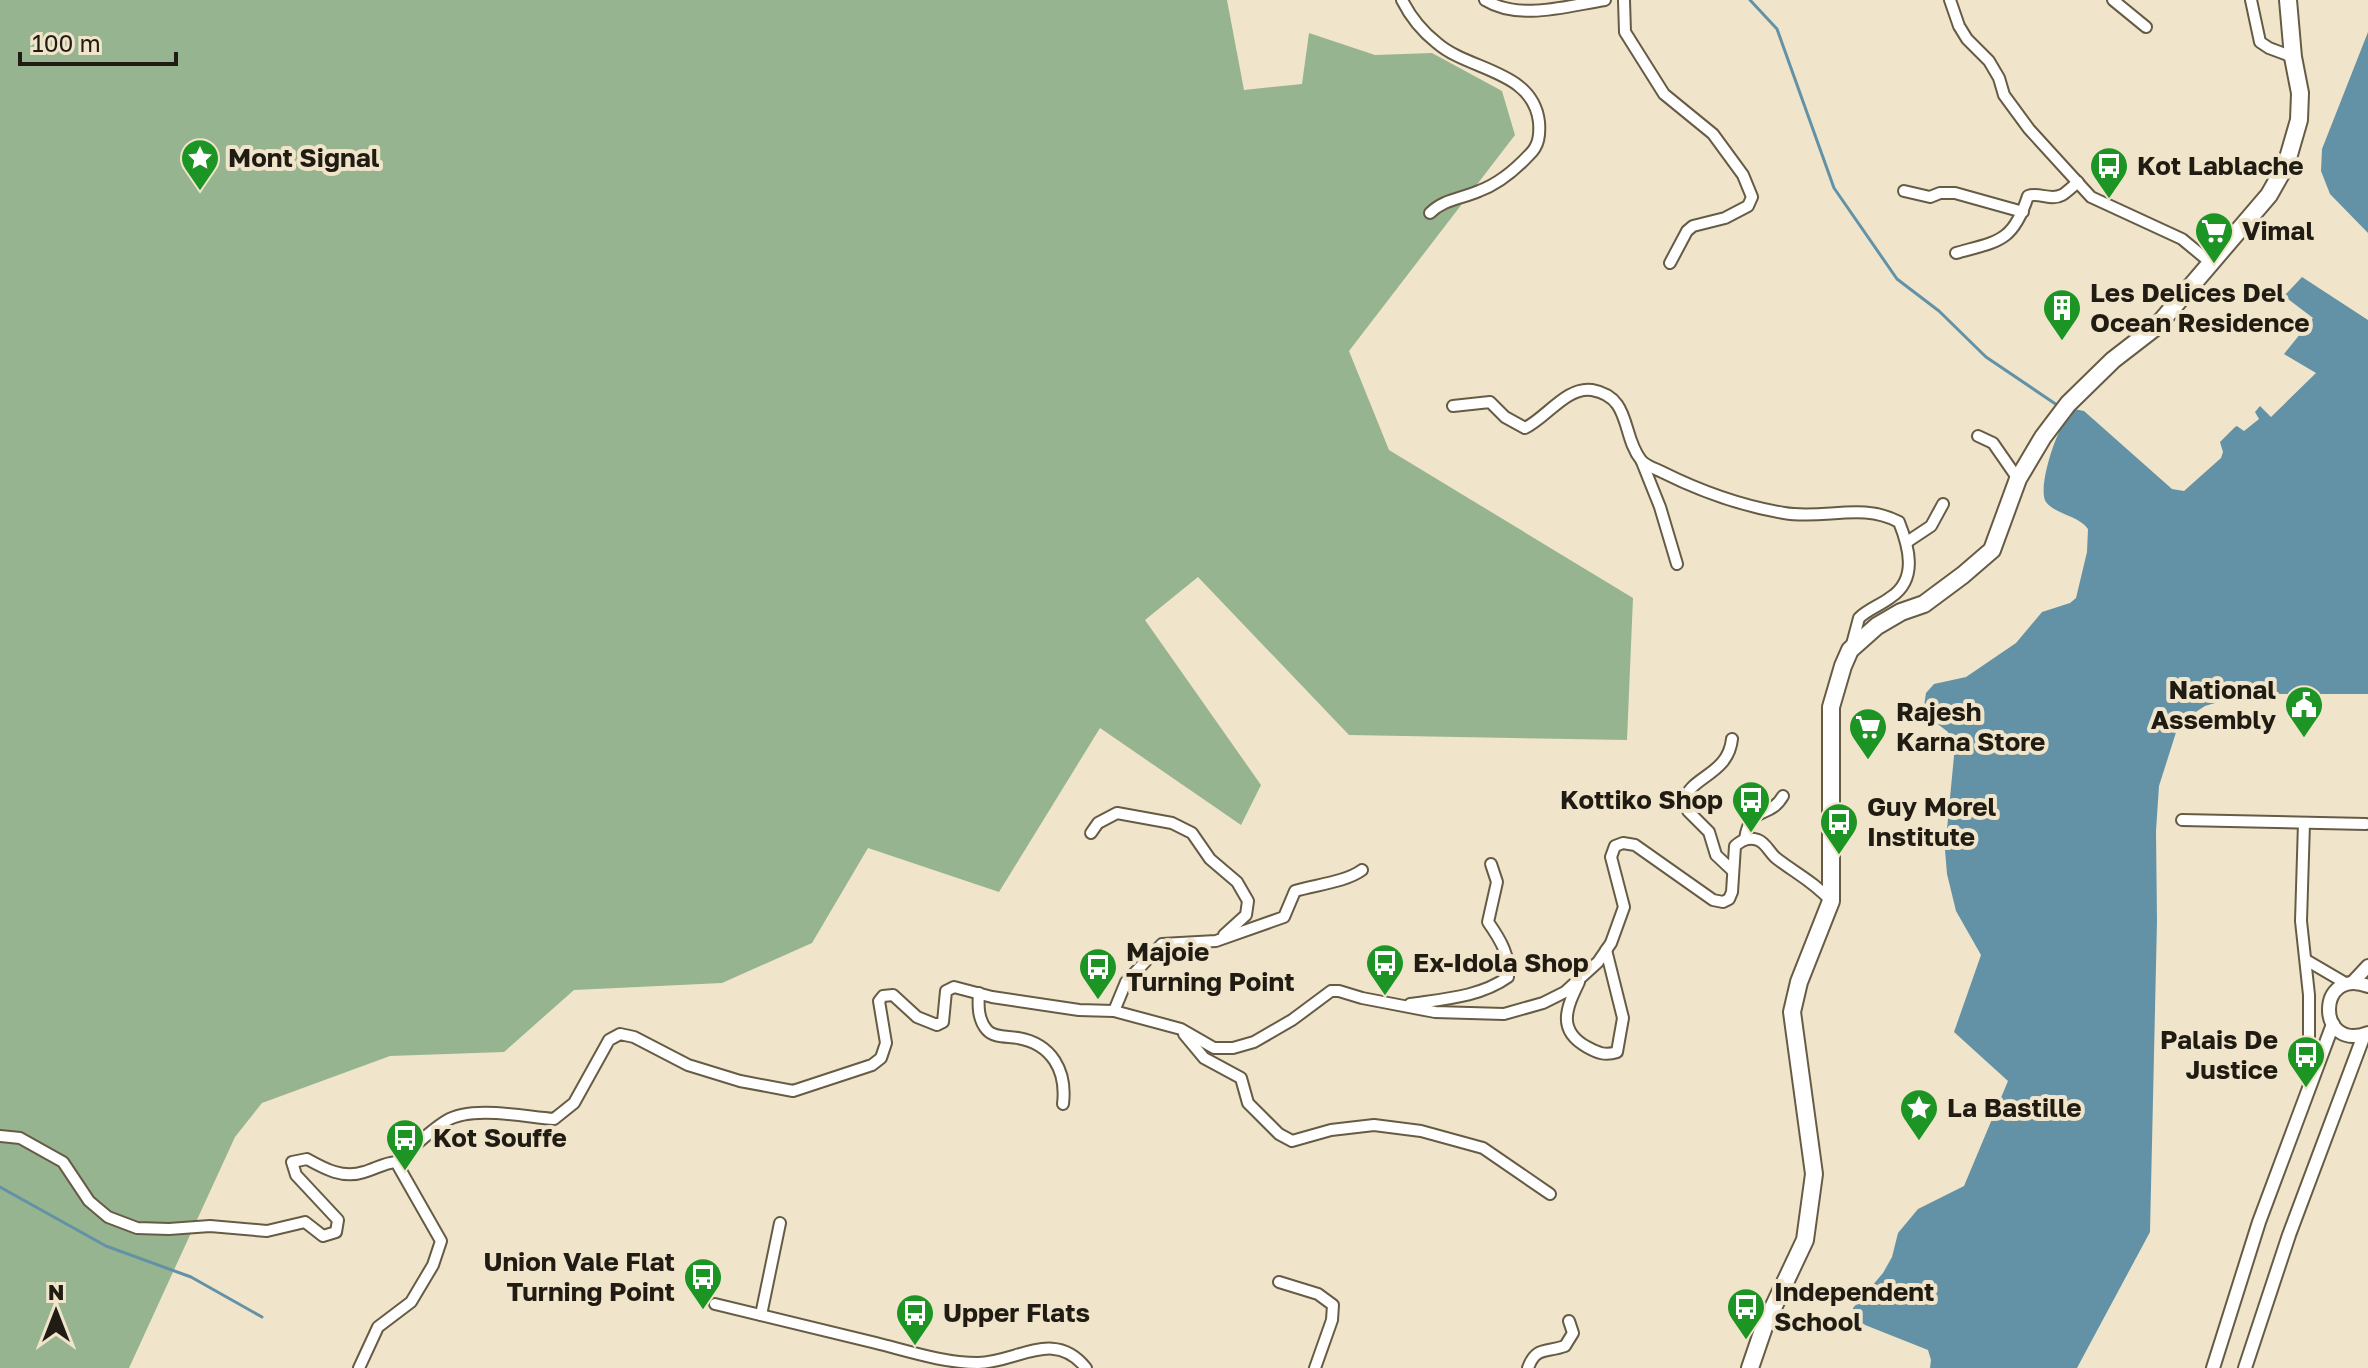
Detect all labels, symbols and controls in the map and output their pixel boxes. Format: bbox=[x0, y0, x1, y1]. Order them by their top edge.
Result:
scale bar bbox=[20, 16, 176, 66]
text: 100 m bbox=[32, 28, 101, 57]
place icon: Mont Signal bbox=[179, 137, 221, 192]
place label: Mont Signal bbox=[228, 142, 380, 173]
bus stop icon: Kot Lablache bbox=[2088, 145, 2130, 200]
place label: Kot Lablache bbox=[2137, 150, 2304, 181]
supermarket icon: Vimal bbox=[2193, 210, 2235, 265]
place label: Vimal bbox=[2242, 215, 2314, 246]
place label: Les Delices Del Ocean Residence bbox=[2090, 277, 2310, 338]
building icon: Les Delices Del Ocean Residence bbox=[2041, 287, 2083, 342]
place label: National Assembly bbox=[2151, 674, 2276, 735]
public building icon: National Assembly bbox=[2283, 684, 2325, 739]
place label: Rajesh Karna Store bbox=[1896, 696, 2045, 757]
supermarket icon: Rajesh Karna Store bbox=[1847, 706, 1889, 761]
bus stop icon: Kottiko Shop bbox=[1730, 779, 1772, 834]
place label: Kottiko Shop bbox=[1560, 784, 1723, 815]
place label: Guy Morel Institute bbox=[1867, 791, 1997, 852]
bus stop icon: Guy Morel Institute bbox=[1818, 801, 1860, 856]
place label: Majoie Turning Point bbox=[1126, 936, 1295, 997]
bus stop icon: Ex-Idola Shop bbox=[1364, 942, 1406, 997]
bus stop icon: Majoie Turning Point bbox=[1077, 946, 1119, 1001]
place label: Ex-Idola Shop bbox=[1413, 947, 1589, 978]
place label: Palais De Justice bbox=[2160, 1024, 2278, 1085]
bus stop icon: Palais De Justice bbox=[2285, 1034, 2327, 1089]
place icon: La Bastille bbox=[1898, 1087, 1940, 1142]
place label: La Bastille bbox=[1947, 1092, 2082, 1123]
bus stop icon: Kot Souffe bbox=[384, 1117, 426, 1172]
place label: Kot Souffe bbox=[433, 1122, 567, 1153]
place label: Union Vale Flat Turning Point bbox=[483, 1246, 675, 1307]
bus stop icon: Union Vale Flat Turning Point bbox=[682, 1256, 724, 1311]
north arrow bbox=[16, 1272, 96, 1352]
place label: Independent School bbox=[1774, 1276, 1934, 1337]
text: N bbox=[48, 1278, 64, 1305]
bus stop icon: Independent School bbox=[1725, 1286, 1767, 1341]
bus stop icon: Upper Flats bbox=[894, 1292, 936, 1347]
place label: Upper Flats bbox=[943, 1297, 1090, 1328]

